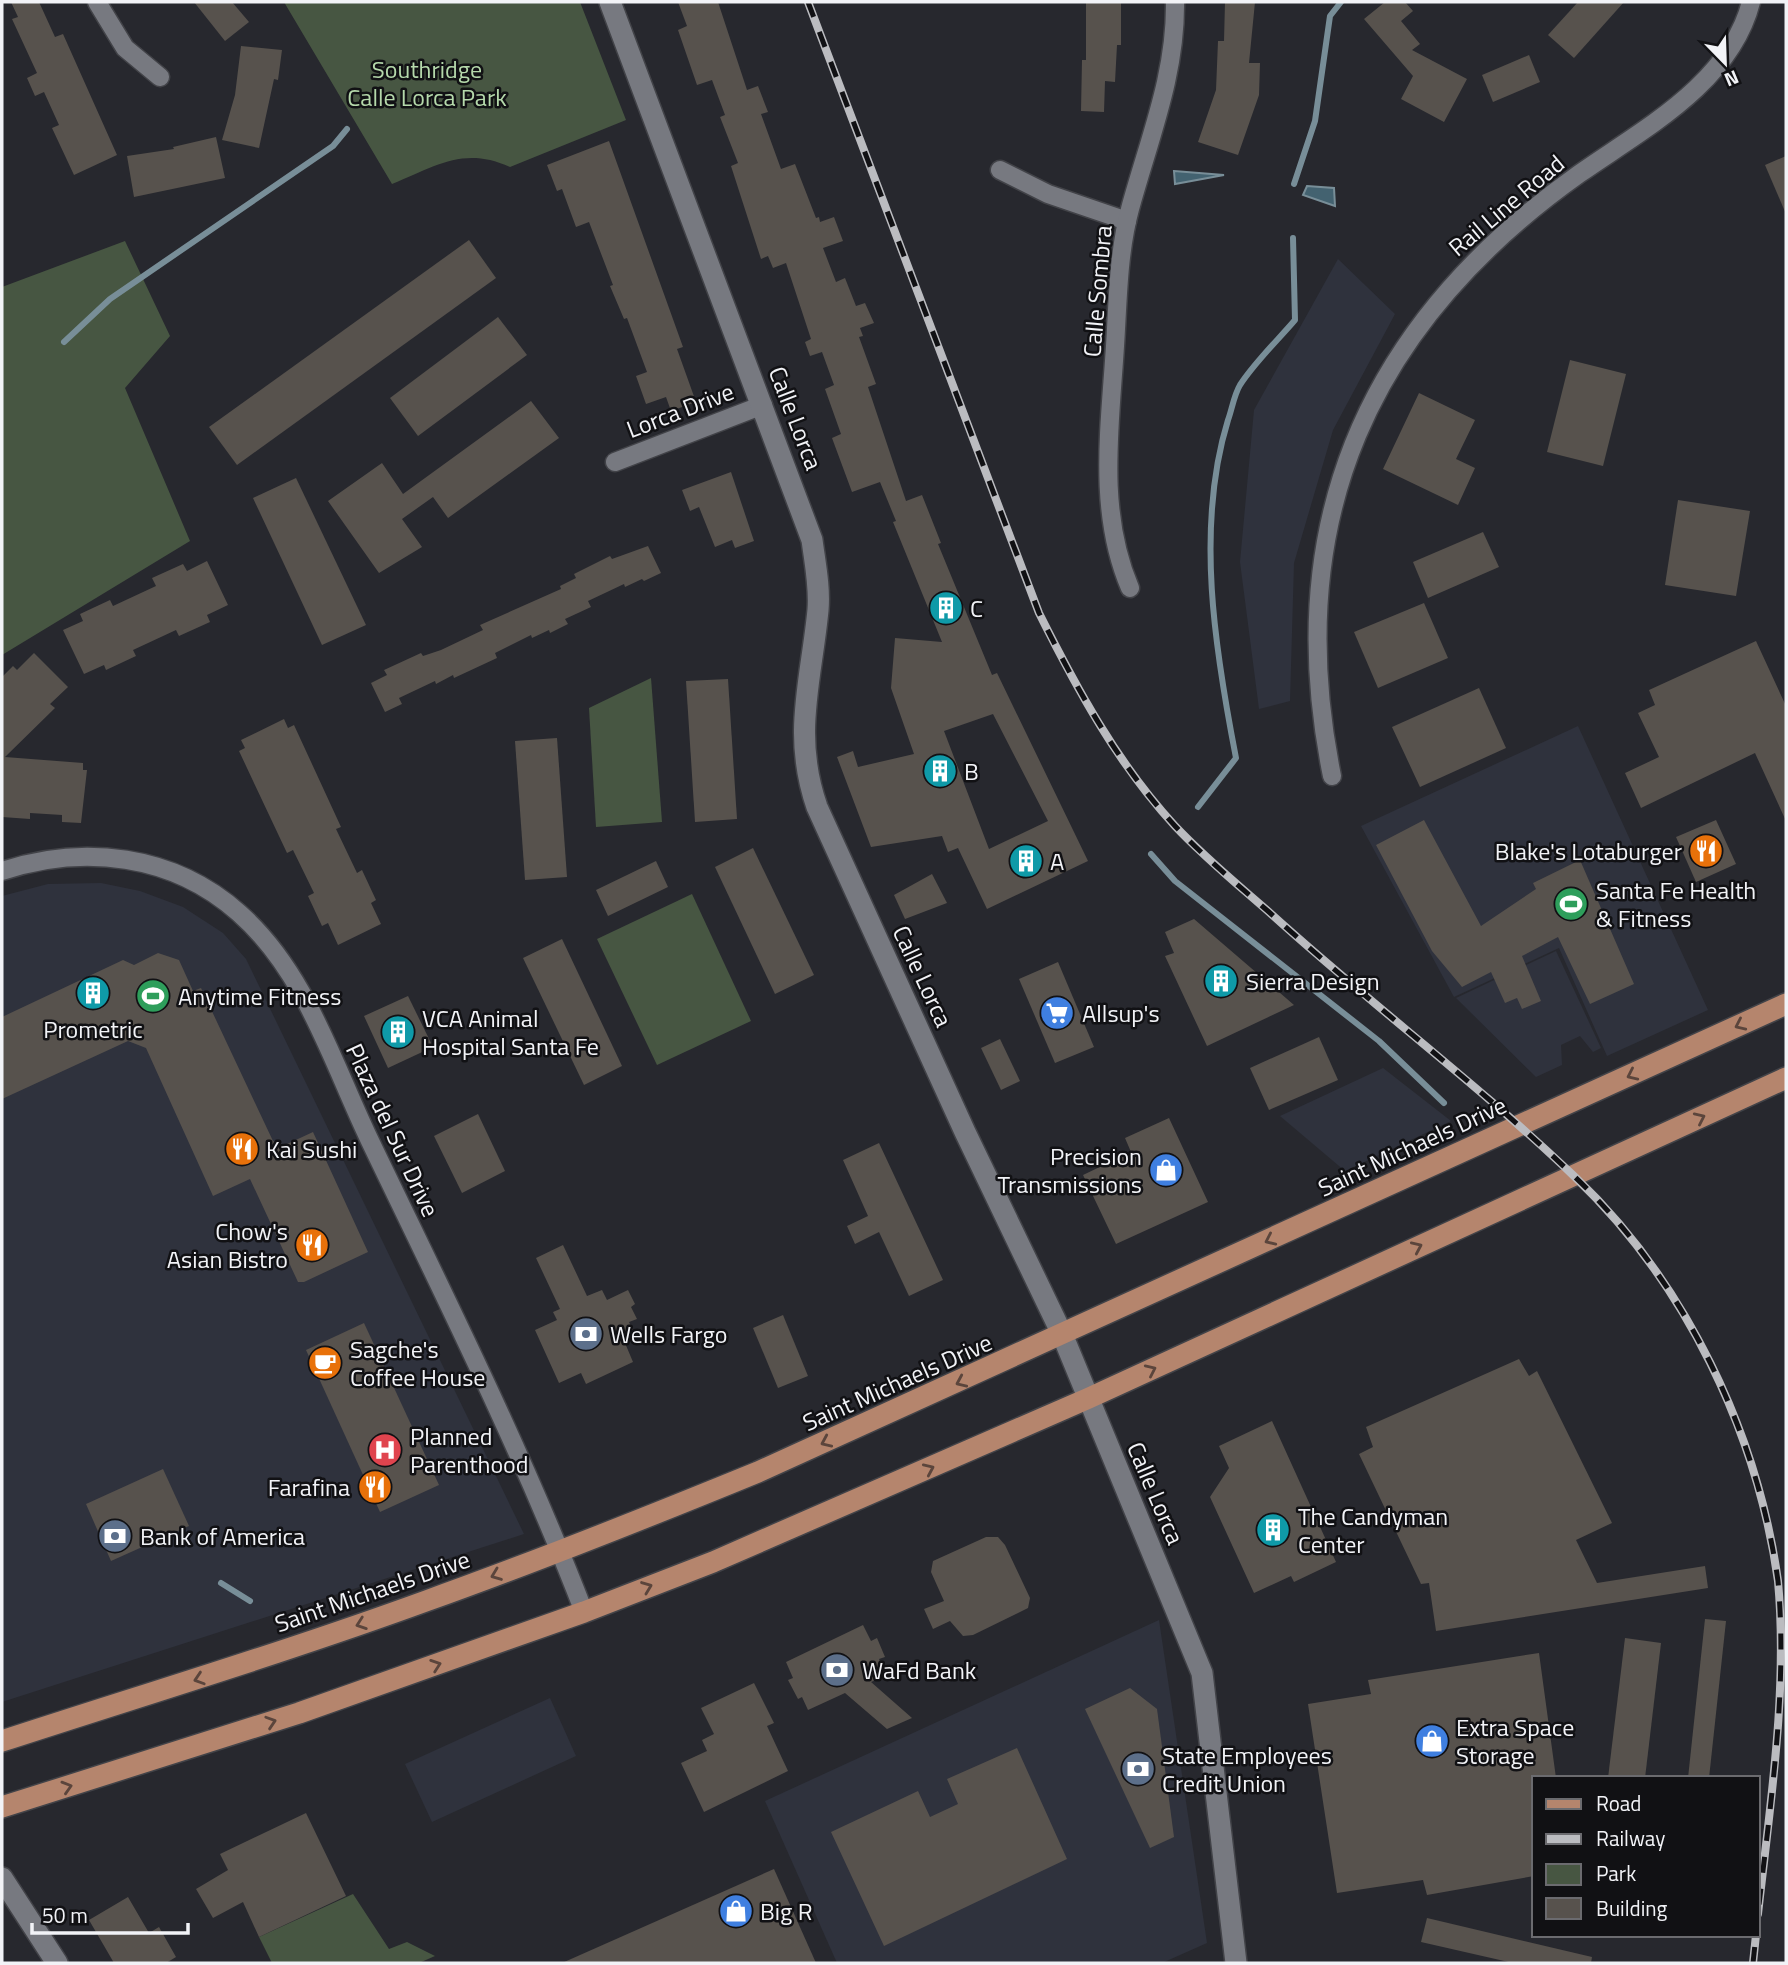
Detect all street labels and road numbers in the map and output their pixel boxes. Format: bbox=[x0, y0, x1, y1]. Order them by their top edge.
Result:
street label: Rail Line Road bbox=[1440, 146, 1572, 264]
street label: Calle Sombra bbox=[1073, 224, 1121, 358]
street label: Calle Lorca bbox=[760, 361, 832, 475]
street label: Lorca Drive bbox=[621, 373, 739, 447]
street label: Calle Lorca bbox=[884, 919, 962, 1033]
street label: Plaza del Sur Drive bbox=[337, 1037, 449, 1223]
street label: Saint Michaels Drive bbox=[1312, 1087, 1512, 1205]
street label: Saint Michaels Drive bbox=[796, 1324, 998, 1440]
street label: Calle Lorca bbox=[1118, 1436, 1194, 1550]
street label: Saint Michaels Drive bbox=[270, 1541, 474, 1641]

